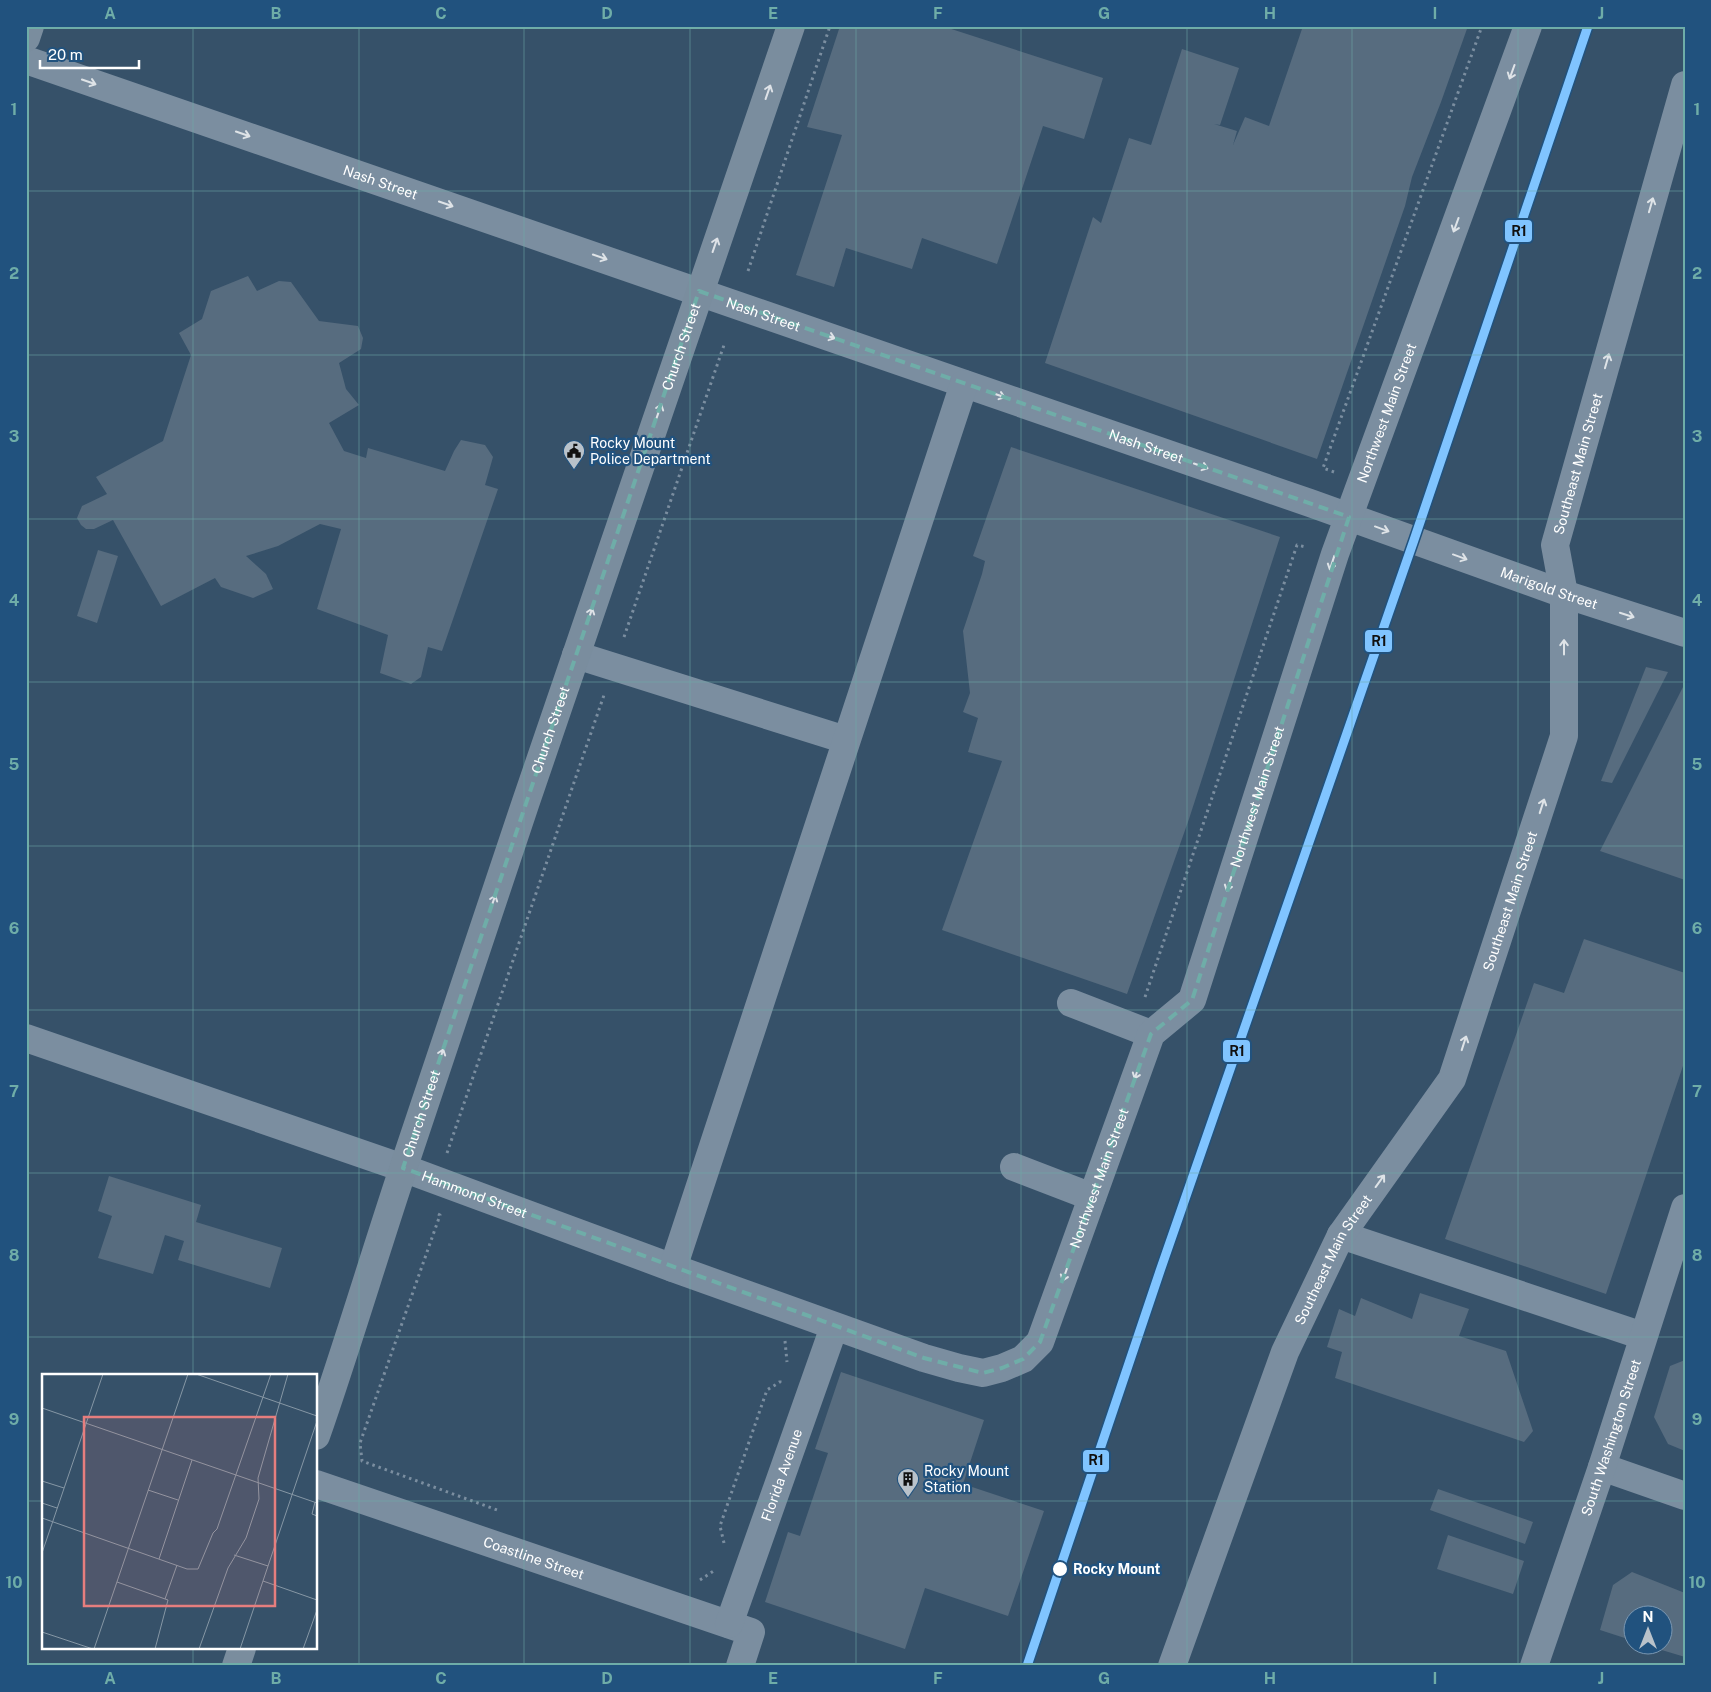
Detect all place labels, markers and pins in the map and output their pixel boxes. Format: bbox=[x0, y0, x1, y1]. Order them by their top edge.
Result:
place label: Rocky Mount Police Department bbox=[590, 435, 711, 467]
public building icon: Rocky Mount Police Department bbox=[562, 439, 586, 470]
place label: Rocky Mount Station bbox=[924, 1463, 1009, 1495]
building icon: Rocky Mount Station bbox=[896, 1467, 920, 1498]
marker: Rocky Mount bbox=[1051, 1560, 1069, 1578]
place label: Rocky Mount bbox=[1073, 1561, 1161, 1577]

